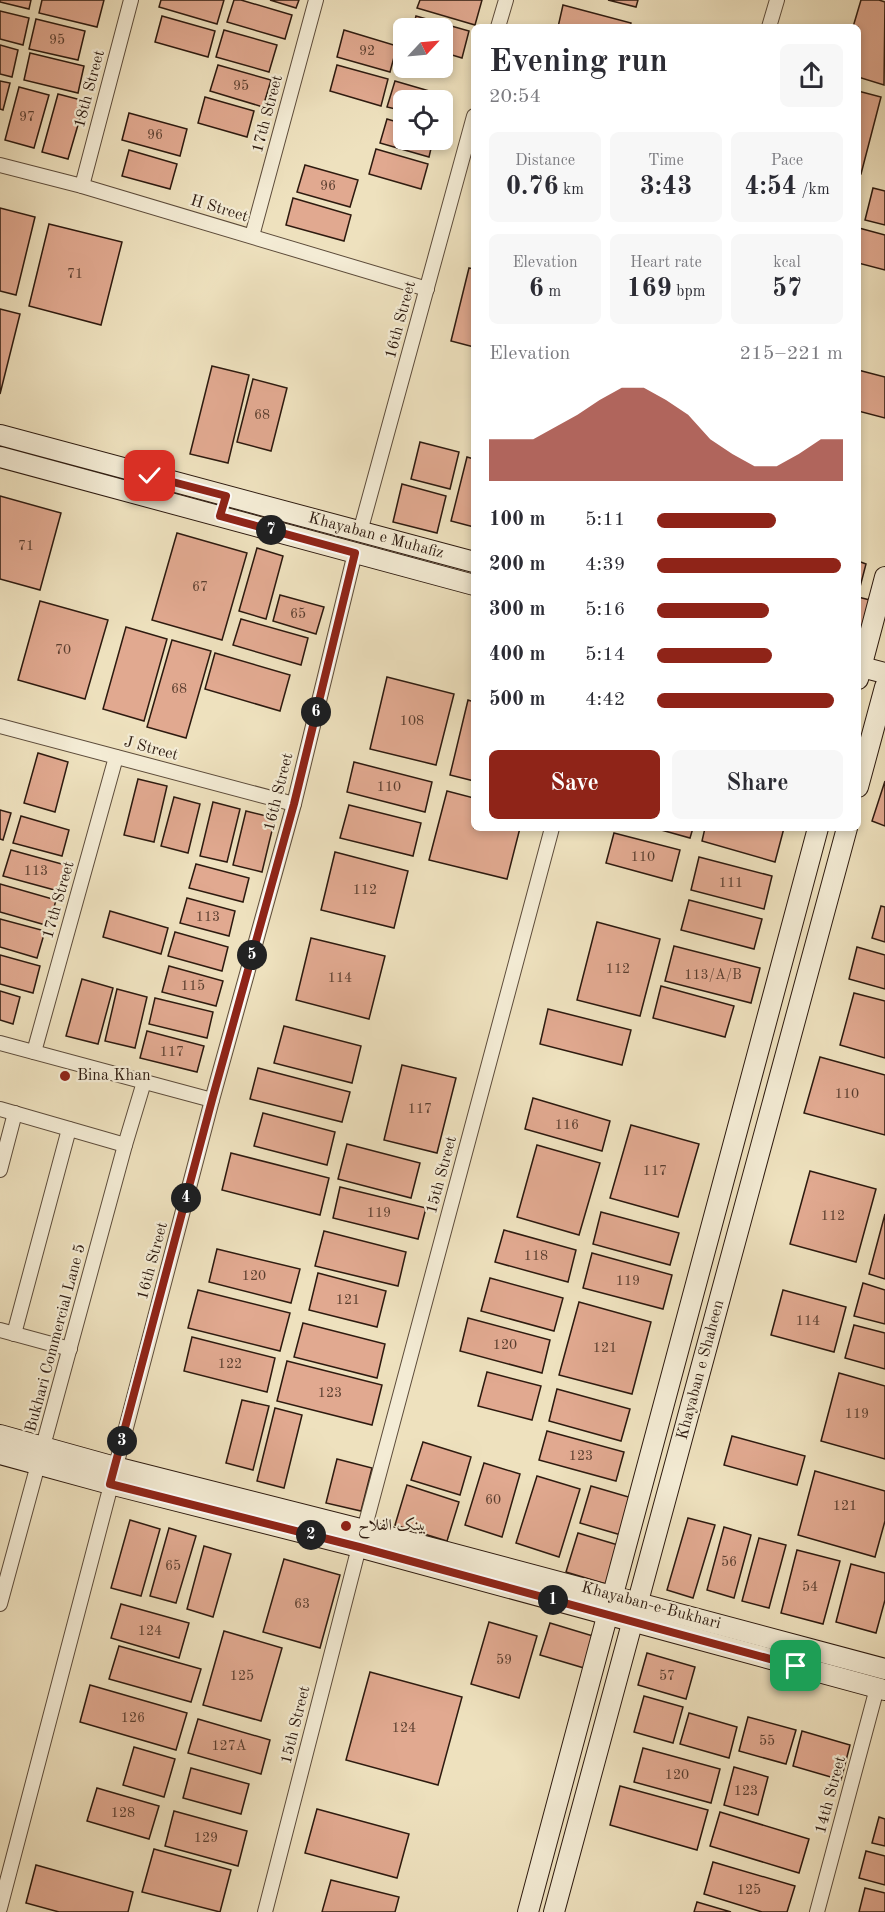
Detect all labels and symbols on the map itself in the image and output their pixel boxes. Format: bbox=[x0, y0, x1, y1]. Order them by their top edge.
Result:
north arrow bbox=[393, 18, 453, 78]
house number: 95 bbox=[49, 33, 65, 47]
house number: 92 bbox=[359, 44, 375, 58]
street label: 18th Street bbox=[72, 48, 108, 130]
street label: 17th Street bbox=[250, 73, 286, 155]
house number: 95 bbox=[233, 79, 249, 93]
house number: 97 bbox=[19, 110, 35, 124]
house number: 96 bbox=[147, 128, 163, 142]
house number: 96 bbox=[320, 179, 336, 193]
street label: H Street bbox=[188, 193, 250, 225]
house number: 71 bbox=[67, 267, 83, 281]
street label: 16th Street bbox=[383, 279, 419, 361]
house number: 68 bbox=[254, 408, 270, 422]
pin bbox=[124, 450, 175, 501]
street label: Khayaban e Muhafiz bbox=[307, 510, 445, 562]
pin: 7 bbox=[256, 515, 286, 545]
house number: 71 bbox=[18, 539, 34, 553]
house number: 67 bbox=[192, 580, 208, 594]
house number: 65 bbox=[290, 607, 306, 621]
house number: 70 bbox=[55, 643, 71, 657]
house number: 68 bbox=[171, 682, 187, 696]
pin: 6 bbox=[301, 697, 331, 727]
house number: 108 bbox=[400, 714, 424, 728]
street label: J Street bbox=[122, 734, 180, 764]
street label: 16th Street bbox=[262, 751, 297, 833]
house number: 110 bbox=[377, 780, 401, 794]
house number: 110 bbox=[631, 850, 655, 864]
street label: 17th Street bbox=[40, 859, 78, 941]
house number: 113 bbox=[24, 864, 48, 878]
house number: 111 bbox=[719, 876, 743, 890]
house number: 112 bbox=[353, 883, 377, 897]
house number: 113 bbox=[196, 910, 220, 924]
pin: 5 bbox=[237, 940, 267, 970]
house number: 112 bbox=[606, 962, 630, 976]
house number: 113/A/B bbox=[684, 968, 742, 982]
house number: 114 bbox=[328, 971, 352, 985]
house number: 115 bbox=[181, 979, 205, 993]
house number: 117 bbox=[160, 1045, 184, 1059]
place label: Bina Khan bbox=[77, 1068, 151, 1084]
marker: Bina Khan bbox=[58, 1069, 72, 1083]
house number: 110 bbox=[835, 1087, 859, 1101]
house number: 117 bbox=[408, 1102, 432, 1116]
house number: 116 bbox=[555, 1118, 579, 1132]
street label: 15th Street bbox=[424, 1134, 460, 1216]
house number: 117 bbox=[643, 1164, 667, 1178]
pin: 4 bbox=[171, 1183, 201, 1213]
house number: 119 bbox=[367, 1206, 391, 1220]
house number: 112 bbox=[821, 1209, 845, 1223]
street label: 16th Street bbox=[135, 1220, 171, 1302]
street label: Bukhari Commercial Lane 5 bbox=[23, 1242, 89, 1434]
house number: 118 bbox=[524, 1249, 548, 1263]
house number: 120 bbox=[242, 1269, 266, 1283]
house number: 119 bbox=[616, 1274, 640, 1288]
house number: 121 bbox=[336, 1293, 360, 1307]
street label: Khayaban e Shaheen bbox=[675, 1298, 727, 1442]
house number: 114 bbox=[796, 1314, 820, 1328]
house number: 120 bbox=[493, 1338, 517, 1352]
house number: 121 bbox=[593, 1341, 617, 1355]
house number: 122 bbox=[218, 1357, 242, 1371]
house number: 123 bbox=[318, 1386, 342, 1400]
house number: 119 bbox=[845, 1407, 869, 1421]
pin: 3 bbox=[107, 1426, 137, 1456]
house number: 123 bbox=[569, 1449, 593, 1463]
house number: 60 bbox=[485, 1493, 501, 1507]
house number: 121 bbox=[833, 1499, 857, 1513]
place label: بینک الفلاح bbox=[358, 1516, 426, 1539]
marker: بینک الفلاح bbox=[339, 1519, 353, 1533]
pin: 2 bbox=[296, 1520, 326, 1550]
house number: 56 bbox=[721, 1555, 737, 1569]
house number: 65 bbox=[165, 1559, 181, 1573]
street label: Khayaban-e-Bukhari bbox=[580, 1580, 722, 1632]
house number: 54 bbox=[802, 1580, 818, 1594]
pin: 1 bbox=[538, 1585, 568, 1615]
house number: 63 bbox=[294, 1597, 310, 1611]
house number: 124 bbox=[138, 1624, 162, 1638]
pin bbox=[770, 1640, 821, 1691]
house number: 59 bbox=[496, 1653, 512, 1667]
house number: 125 bbox=[230, 1669, 254, 1683]
house number: 57 bbox=[659, 1669, 675, 1683]
street label: 15th Street bbox=[279, 1684, 314, 1766]
house number: 126 bbox=[121, 1711, 145, 1725]
house number: 124 bbox=[392, 1721, 416, 1735]
house number: 55 bbox=[759, 1734, 775, 1748]
house number: 127A bbox=[211, 1739, 247, 1753]
street label: 14th Street bbox=[813, 1754, 849, 1836]
house number: 120 bbox=[665, 1768, 689, 1782]
house number: 123 bbox=[734, 1784, 758, 1798]
house number: 128 bbox=[111, 1806, 135, 1820]
house number: 129 bbox=[194, 1831, 218, 1845]
house number: 125 bbox=[737, 1883, 761, 1897]

